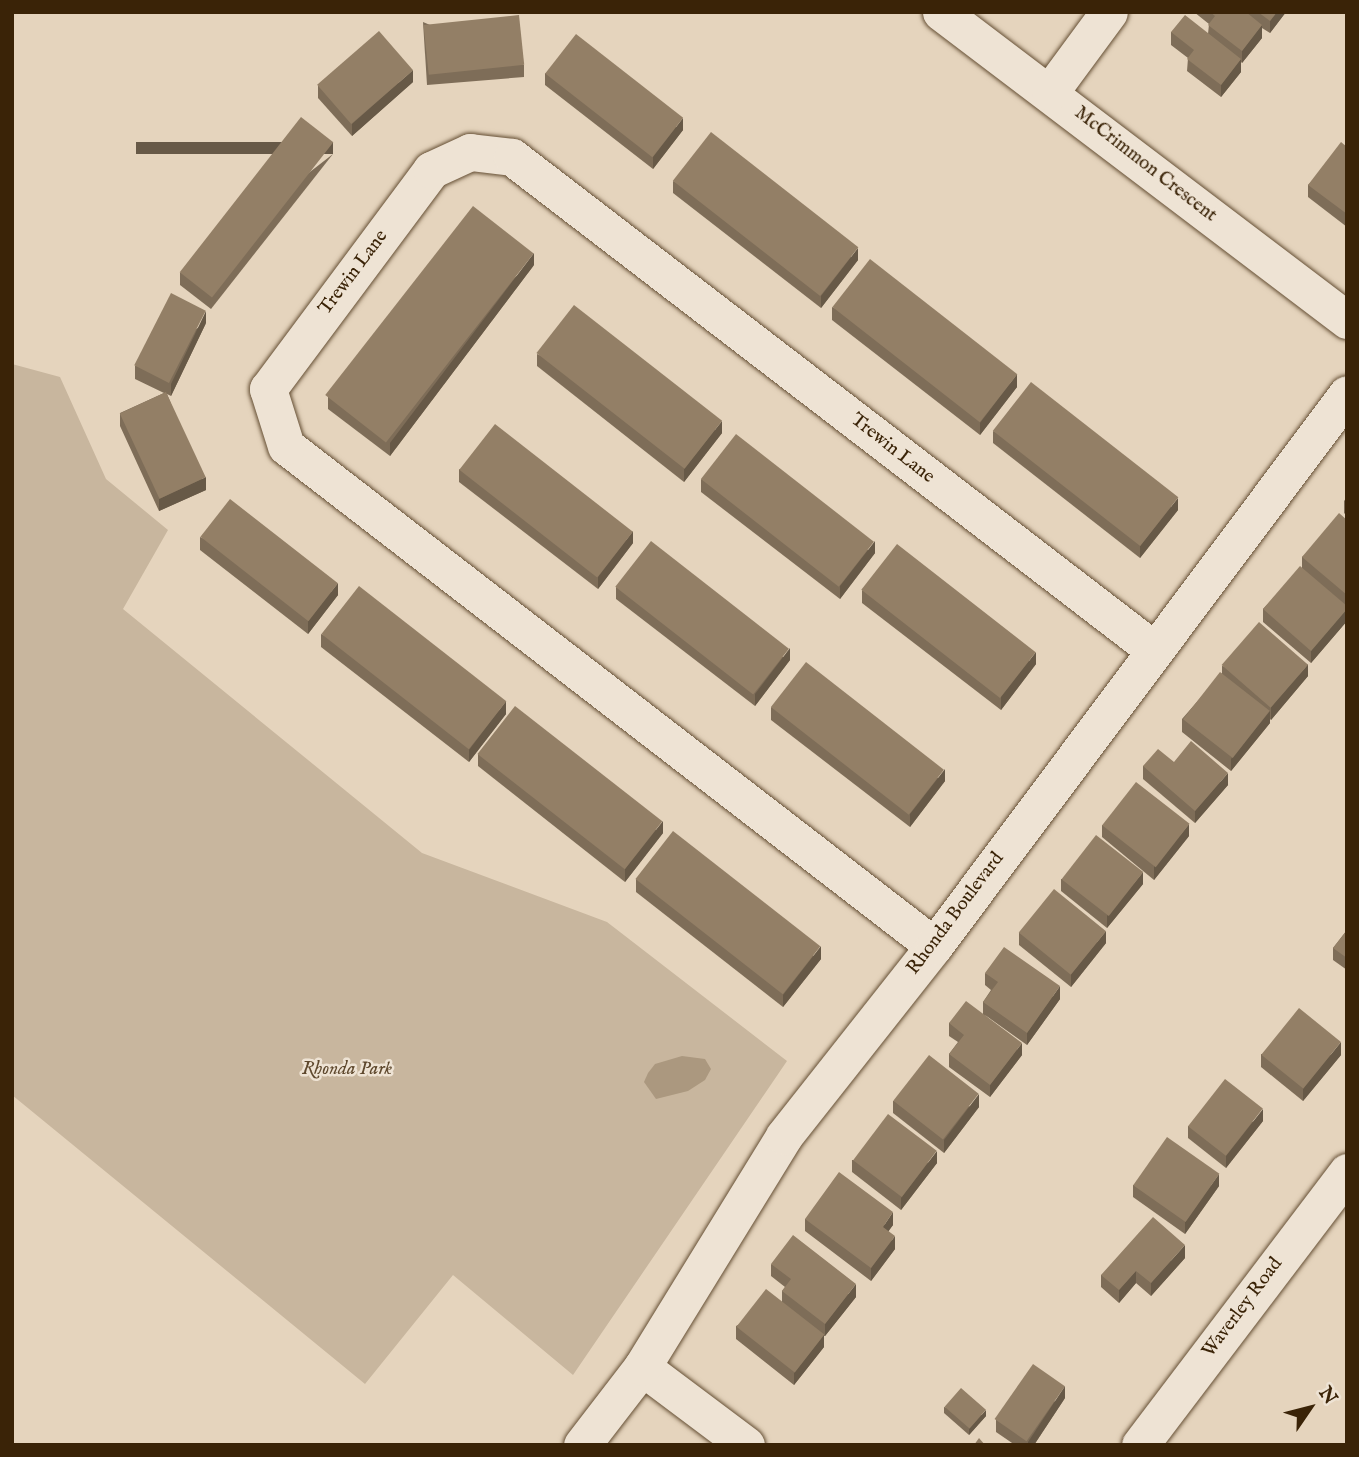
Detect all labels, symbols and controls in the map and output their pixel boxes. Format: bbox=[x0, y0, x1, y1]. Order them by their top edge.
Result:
street label: McCrimmon Crescent bbox=[1069, 102, 1221, 228]
street label: Trewin Lane bbox=[315, 226, 393, 320]
street label: Trewin Lane bbox=[845, 409, 939, 489]
street label: Rhonda Boulevard bbox=[903, 848, 1009, 980]
park label: Rhonda Park bbox=[302, 1059, 392, 1081]
street label: Waverley Road bbox=[1198, 1254, 1288, 1362]
north arrow bbox=[1275, 1373, 1345, 1443]
text: N bbox=[1313, 1382, 1342, 1410]

